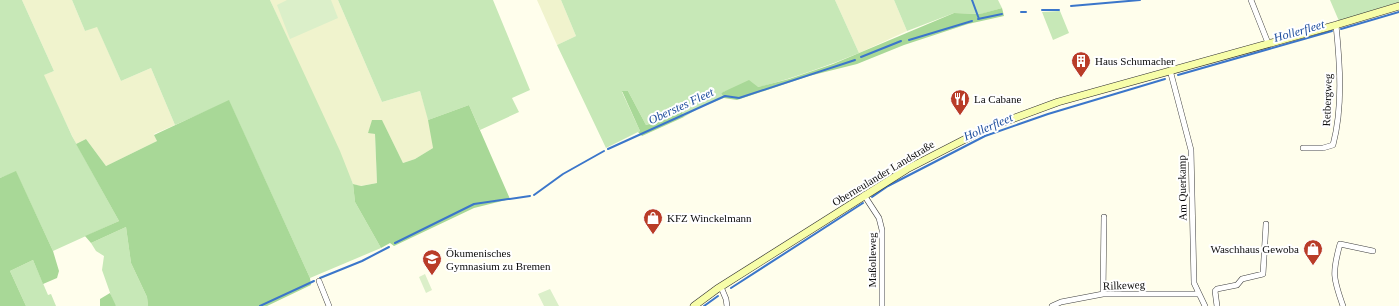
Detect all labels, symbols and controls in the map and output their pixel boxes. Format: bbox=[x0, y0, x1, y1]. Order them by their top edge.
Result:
water label: Hollerfleet bbox=[1271, 17, 1327, 45]
building icon: Haus Schumacher bbox=[1070, 50, 1092, 78]
place label: Haus Schumacher bbox=[1095, 55, 1175, 67]
street label: Retbergweg bbox=[1320, 73, 1334, 127]
water label: Oberstes Fleet bbox=[646, 85, 716, 127]
restaurant icon: La Cabane bbox=[949, 88, 971, 116]
place label: La Cabane bbox=[974, 93, 1021, 105]
water label: Hollerfleet bbox=[960, 110, 1015, 144]
street label: Oberneulander Landstraße bbox=[830, 138, 936, 208]
street label: Am Querkamp bbox=[1175, 155, 1189, 221]
shop icon: KFZ Winckelmann bbox=[642, 207, 664, 235]
place label: KFZ Winckelmann bbox=[667, 212, 752, 224]
street label: Maßolleweg bbox=[866, 232, 878, 287]
shop icon: Waschhaus Gewoba bbox=[1302, 238, 1324, 266]
place label: Waschhaus Gewoba bbox=[1210, 243, 1299, 255]
place label: Ökumenisches Gymnasium zu Bremen bbox=[446, 247, 551, 272]
school or university icon: Ökumenisches Gymnasium zu Bremen bbox=[421, 248, 443, 276]
street label: Rilkeweg bbox=[1103, 278, 1146, 292]

